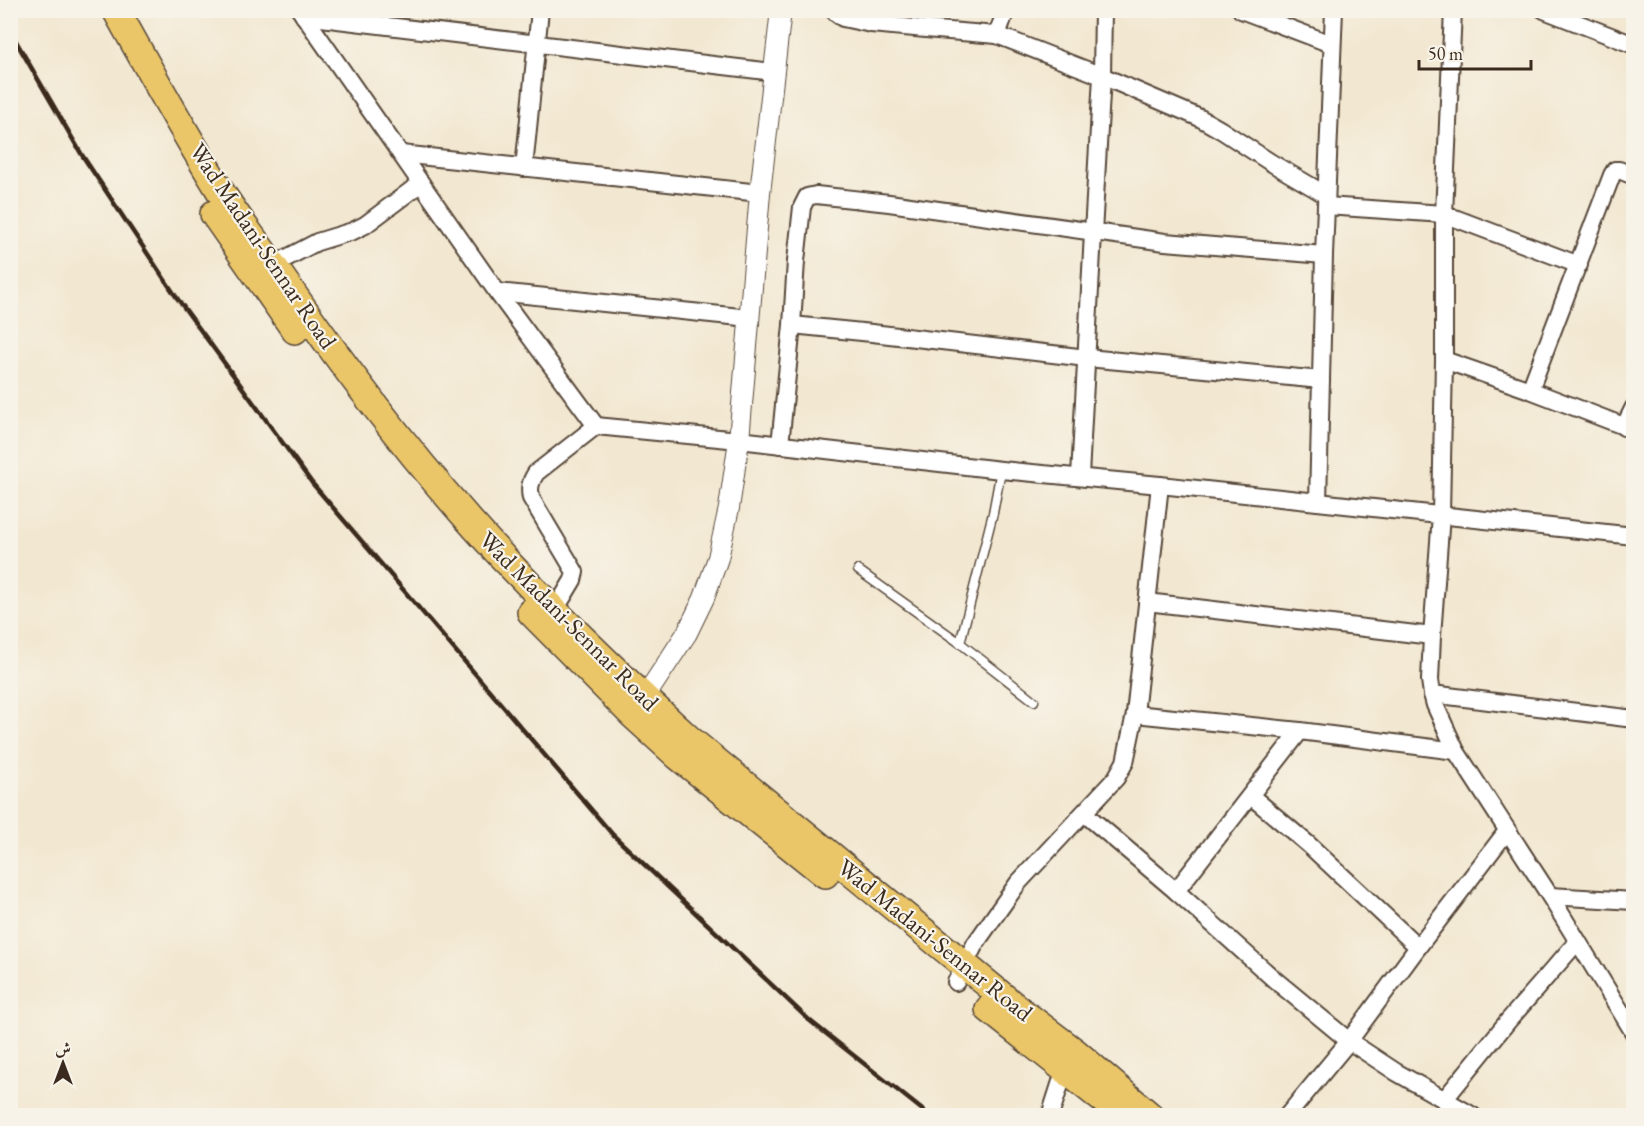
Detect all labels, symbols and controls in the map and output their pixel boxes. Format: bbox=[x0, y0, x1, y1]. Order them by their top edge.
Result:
scale bar bbox=[1419, 33, 1532, 71]
text: 50 m bbox=[1428, 42, 1463, 65]
street label: Wad Madani-Sennar Road bbox=[183, 137, 344, 355]
street label: Wad Madani-Sennar Road bbox=[473, 524, 667, 718]
street label: Wad Madani-Sennar Road bbox=[831, 851, 1040, 1028]
north arrow bbox=[33, 1033, 93, 1093]
text: ش bbox=[55, 1038, 71, 1059]

